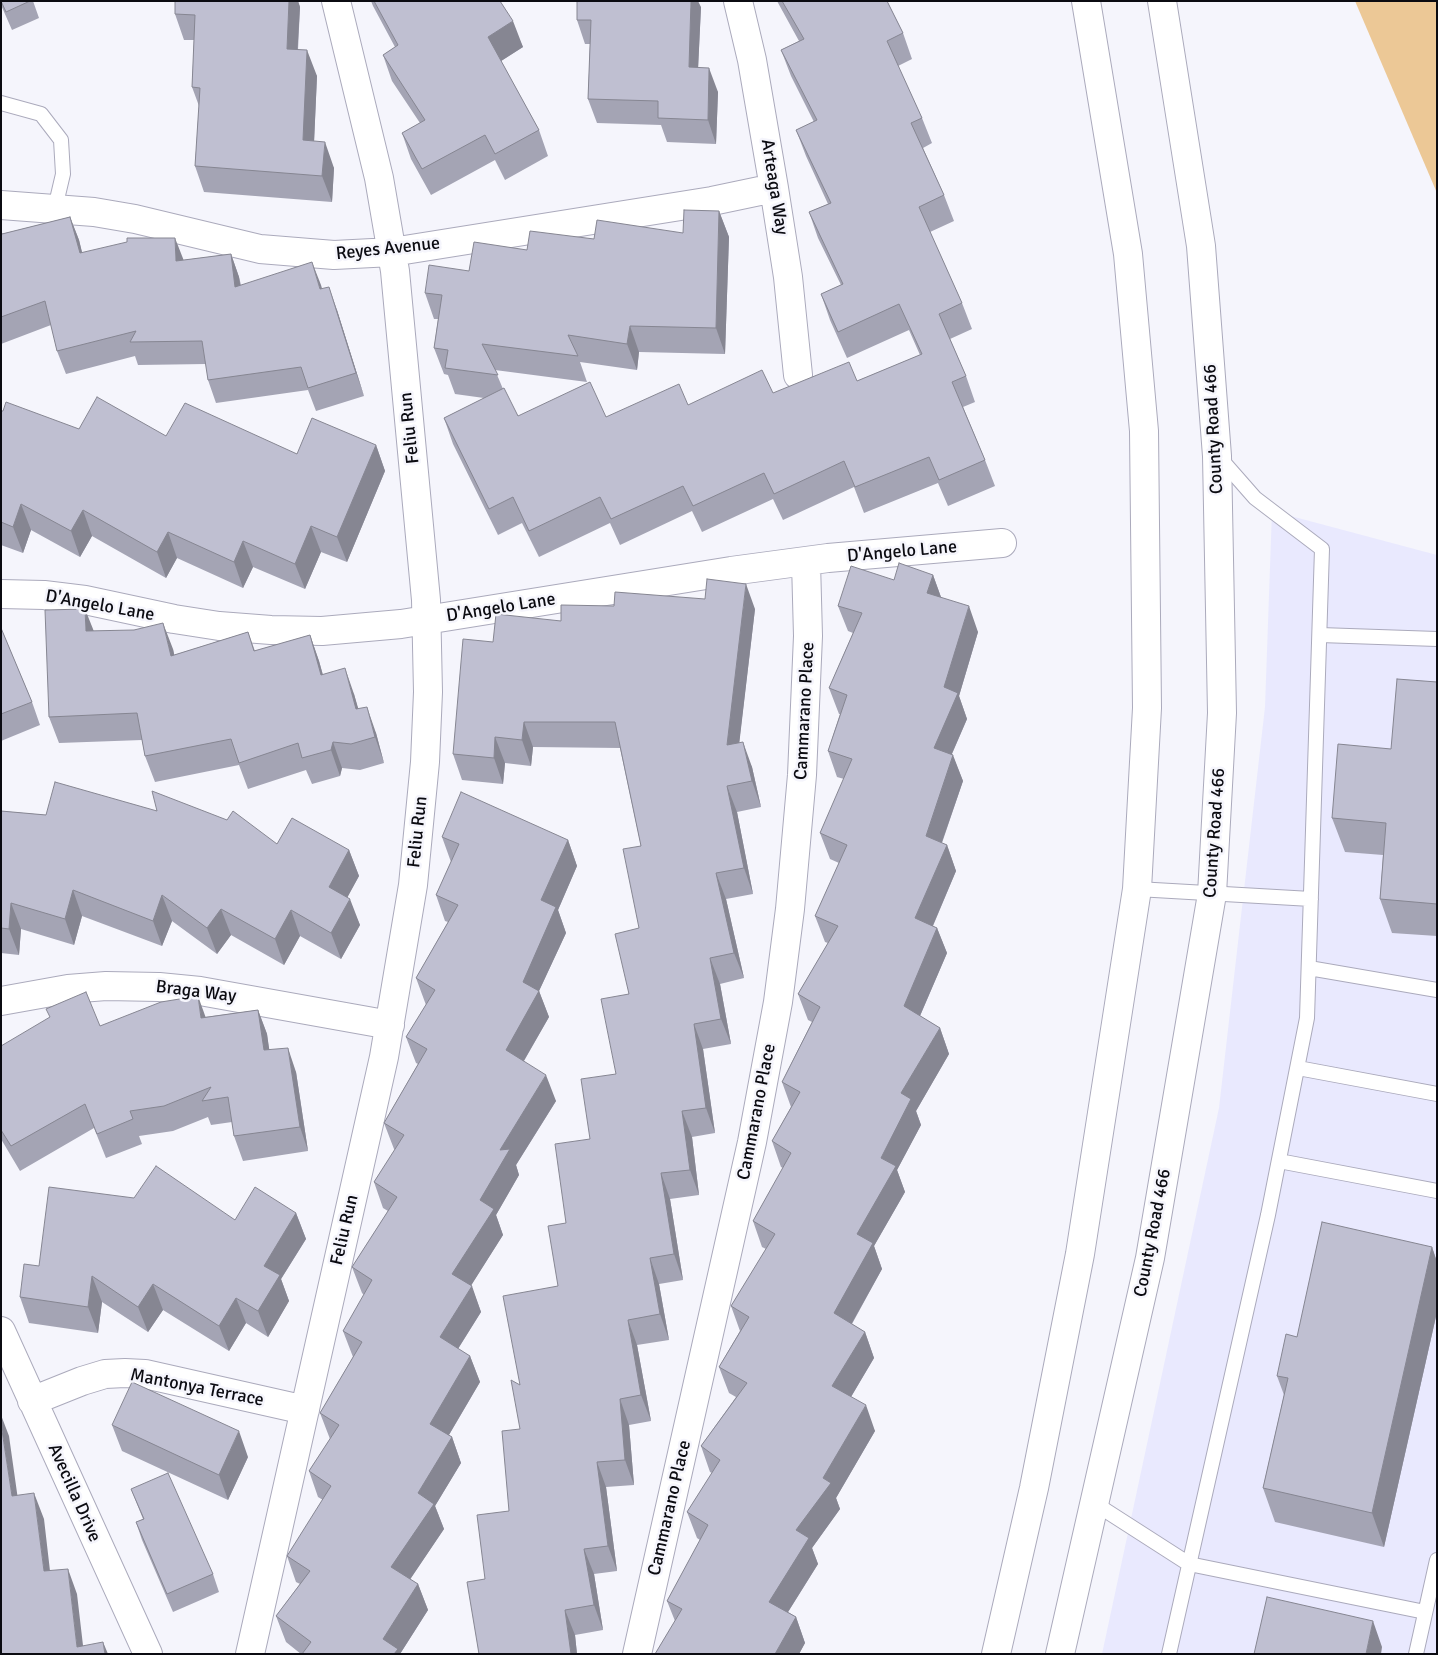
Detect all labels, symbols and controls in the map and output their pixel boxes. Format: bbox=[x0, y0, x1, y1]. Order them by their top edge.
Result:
street label: Arteaga Way bbox=[756, 138, 792, 236]
street label: Reyes Avenue bbox=[335, 233, 441, 265]
street label: County Road 466 bbox=[1200, 363, 1228, 495]
street label: Feliu Run bbox=[396, 391, 424, 465]
street label: D'Angelo Lane bbox=[846, 536, 958, 568]
street label: D'Angelo Lane bbox=[44, 586, 156, 626]
street label: D'Angelo Lane bbox=[445, 589, 557, 627]
street label: Cammarano Place bbox=[791, 641, 819, 781]
street label: County Road 466 bbox=[1200, 767, 1230, 899]
street label: Feliu Run bbox=[404, 795, 432, 869]
street label: Braga Way bbox=[155, 976, 237, 1008]
street label: Cammarano Place bbox=[733, 1042, 781, 1182]
street label: County Road 466 bbox=[1130, 1167, 1176, 1299]
street label: Feliu Run bbox=[326, 1193, 364, 1267]
street label: Mantonya Terrace bbox=[128, 1364, 266, 1412]
street label: Cammarano Place bbox=[644, 1438, 696, 1578]
street label: Avecilla Drive bbox=[43, 1441, 105, 1545]

